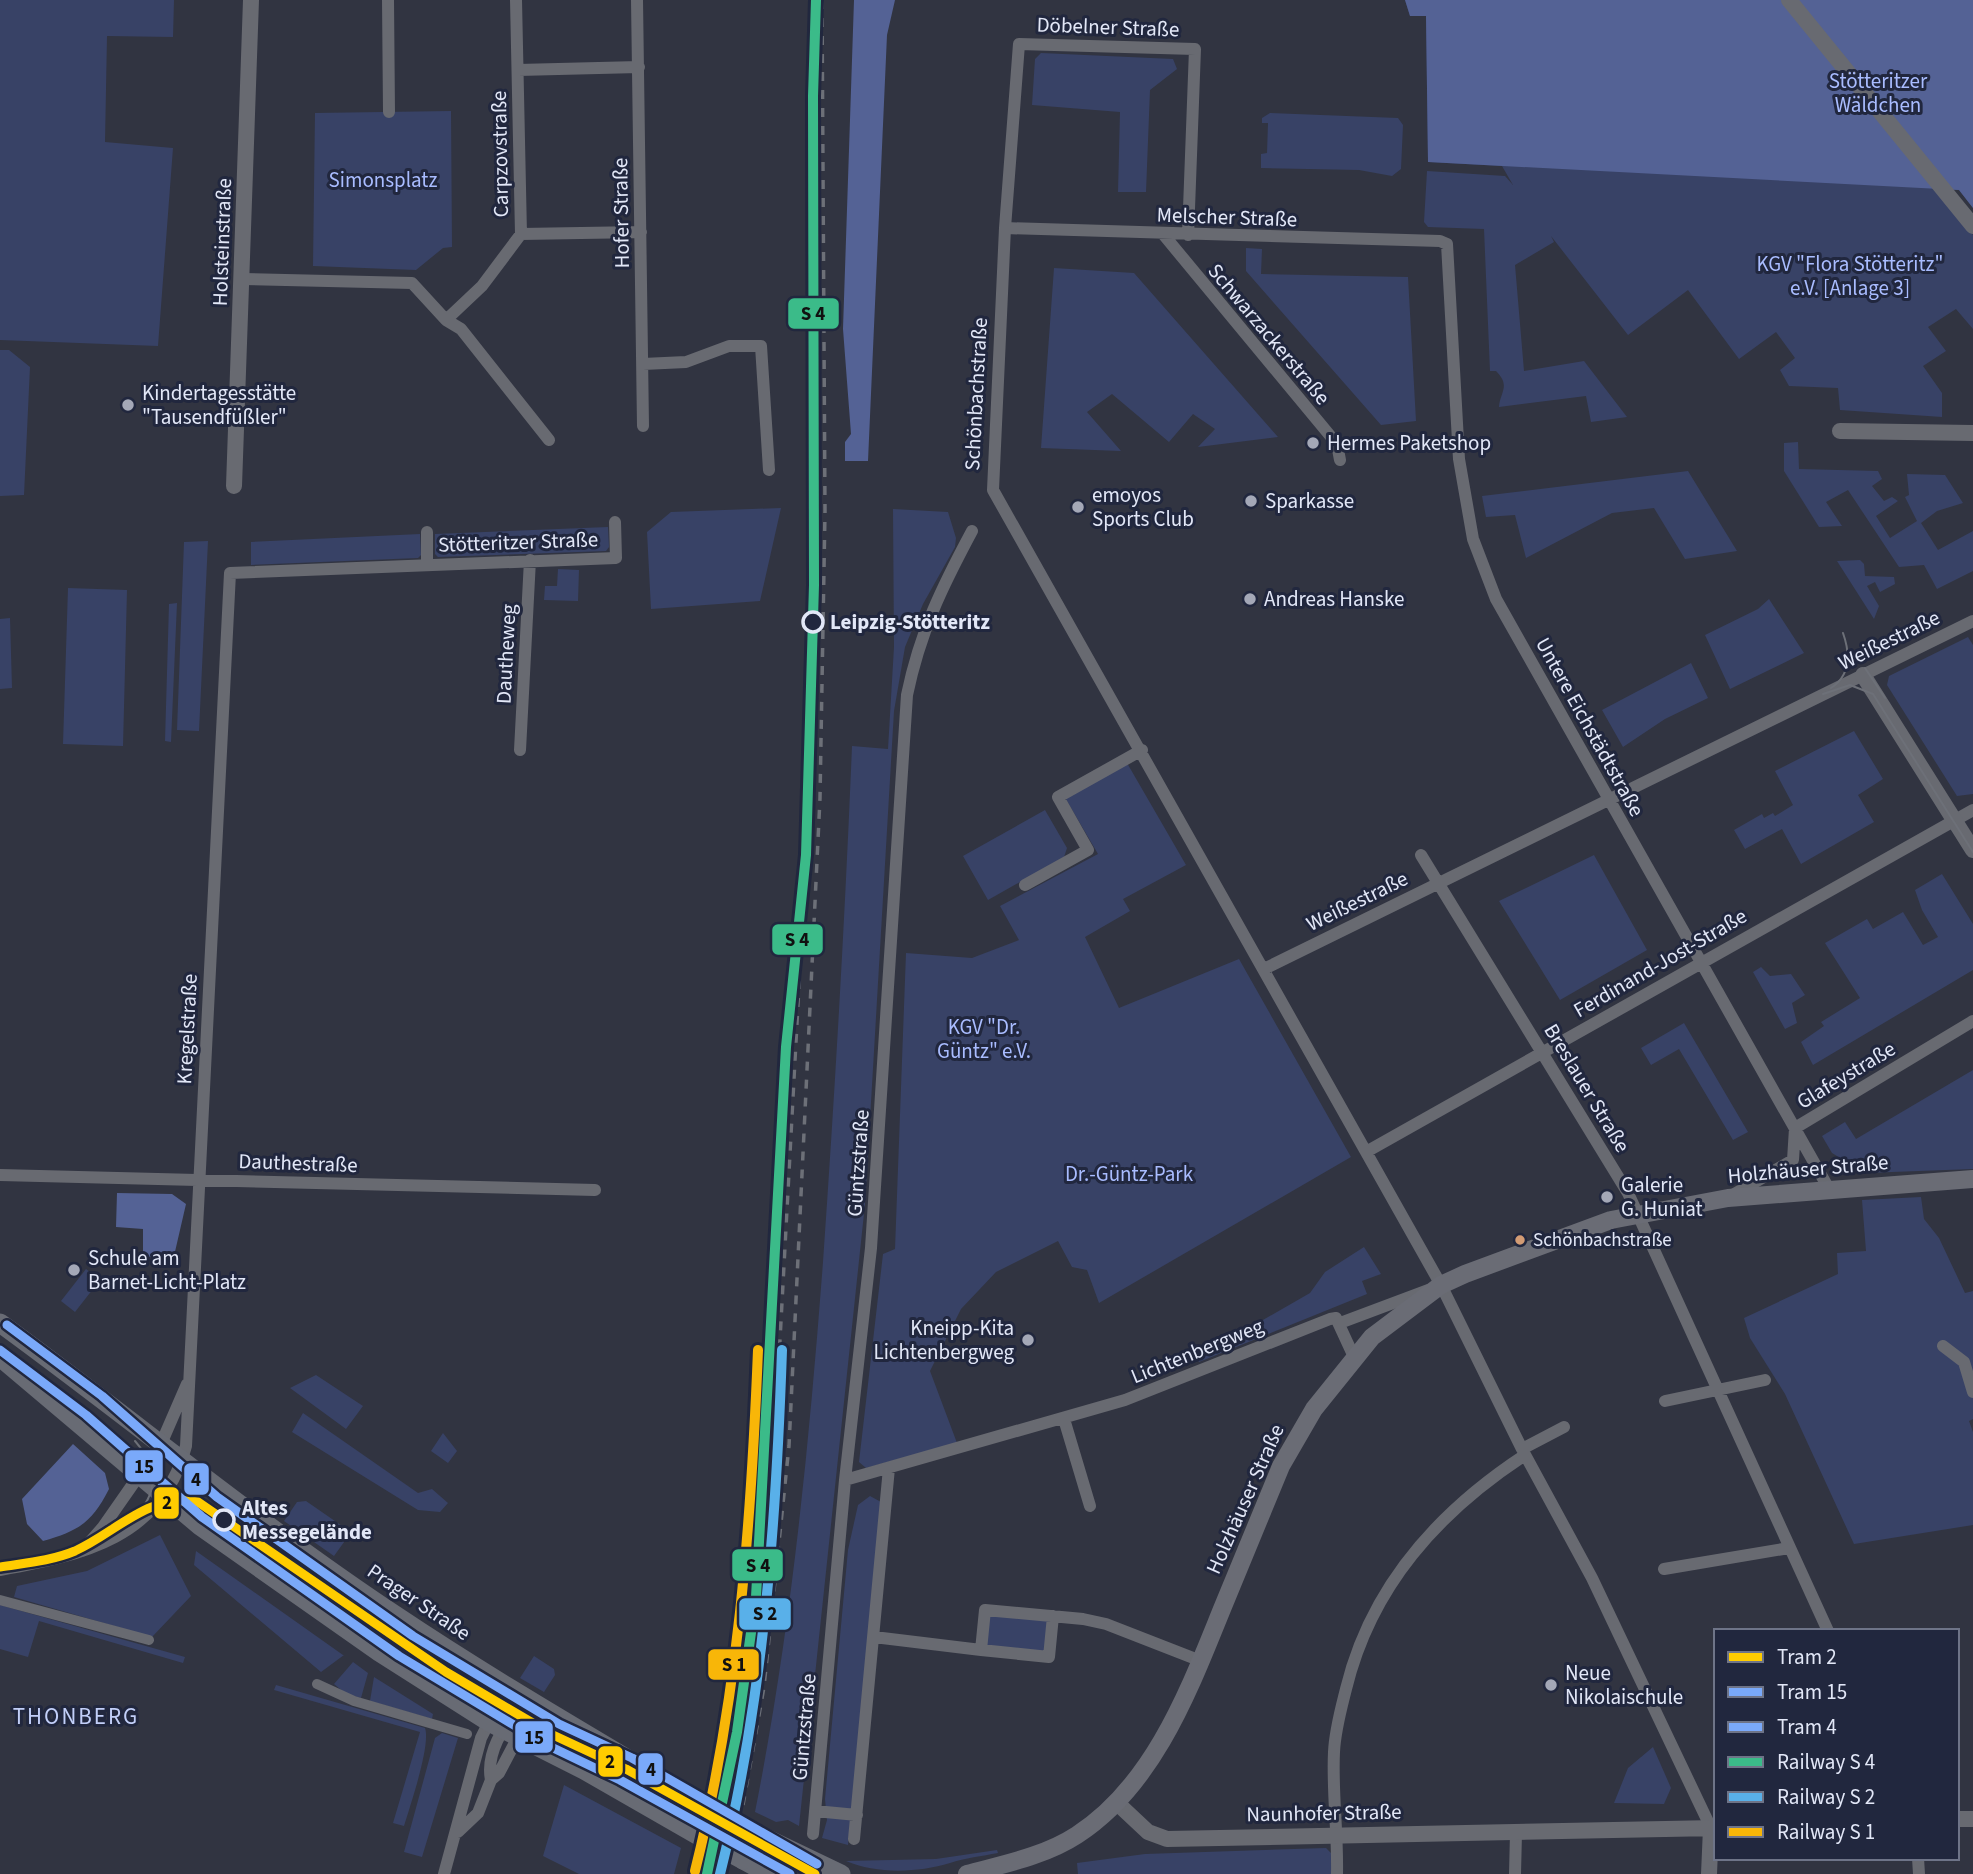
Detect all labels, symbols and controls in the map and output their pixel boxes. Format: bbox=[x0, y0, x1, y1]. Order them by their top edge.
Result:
street label: Döbelner Straße bbox=[1036, 10, 1180, 44]
park label: Stötteritzer Wäldchen bbox=[1829, 66, 1928, 120]
street label: Carpzovstraße bbox=[484, 90, 516, 218]
street label: Hofer Straße bbox=[605, 157, 637, 269]
park label: Simonsplatz bbox=[329, 165, 437, 195]
street label: Holsteinstraße bbox=[205, 177, 239, 307]
street label: Melscher Straße bbox=[1156, 200, 1298, 234]
park label: KGV "Flora Stötteritz" e.V. [Anlage 3] bbox=[1757, 249, 1943, 303]
street label: Schwarzackerstraße bbox=[1201, 257, 1337, 411]
line badge: S 4 bbox=[787, 297, 840, 330]
text: S 4 bbox=[801, 301, 825, 328]
street label: Schönbachstraße bbox=[957, 317, 995, 471]
place label: Kindertagesstätte "Tausendfüßler" bbox=[142, 378, 296, 432]
marker: Kindertagesstätte "Tausendfüßler" bbox=[120, 397, 136, 413]
place label: Hermes Paketshop bbox=[1327, 428, 1491, 458]
marker: Hermes Paketshop bbox=[1305, 435, 1321, 451]
place label: emoyos Sports Club bbox=[1092, 480, 1194, 534]
place label: Sparkasse bbox=[1265, 486, 1354, 516]
marker: Sparkasse bbox=[1243, 493, 1259, 509]
marker: emoyos Sports Club bbox=[1070, 499, 1086, 515]
street label: Stötteritzer Straße bbox=[437, 524, 599, 560]
place label: Andreas Hanske bbox=[1264, 584, 1404, 614]
marker: Andreas Hanske bbox=[1242, 591, 1258, 607]
street label: Weißestraße bbox=[1833, 602, 1945, 678]
street label: Dautheweg bbox=[488, 603, 524, 705]
place label: Leipzig-Stötteritz bbox=[830, 607, 990, 637]
marker: Leipzig-Stötteritz bbox=[802, 611, 824, 633]
street label: Untere Eichstädtstraße bbox=[1528, 632, 1652, 822]
street label: Weißestraße bbox=[1301, 863, 1413, 939]
street label: Ferdinand-Jost-Straße bbox=[1568, 901, 1752, 1025]
line badge: S 4 bbox=[771, 923, 824, 956]
text: S 4 bbox=[785, 927, 809, 954]
street label: Kregelstraße bbox=[169, 973, 205, 1085]
park label: KGV "Dr. Güntz" e.V. bbox=[937, 1012, 1031, 1066]
street label: Breslauer Straße bbox=[1537, 1018, 1637, 1158]
street label: Glafeystraße bbox=[1791, 1034, 1901, 1116]
street label: Güntzstraße bbox=[839, 1108, 877, 1218]
street label: Dauthestraße bbox=[238, 1146, 358, 1180]
street label: Holzhäuser Straße bbox=[1726, 1147, 1890, 1191]
park label: Dr.-Güntz-Park bbox=[1065, 1159, 1194, 1189]
place label: Galerie G. Huniat bbox=[1621, 1170, 1703, 1224]
marker: Galerie G. Huniat bbox=[1599, 1189, 1615, 1205]
place label: Schönbachstraße bbox=[1533, 1227, 1672, 1254]
marker: Schönbachstraße bbox=[1513, 1233, 1527, 1247]
place label: Schule am Barnet-Licht-Platz bbox=[88, 1243, 246, 1297]
marker: Schule am Barnet-Licht-Platz bbox=[66, 1262, 82, 1278]
street label: Lichtenbergweg bbox=[1126, 1311, 1268, 1391]
place label: Kneipp-Kita Lichtenbergweg bbox=[873, 1313, 1014, 1367]
marker: Kneipp-Kita Lichtenbergweg bbox=[1020, 1332, 1036, 1348]
street label: Holzhäuser Straße bbox=[1199, 1419, 1291, 1579]
line badge: 15 bbox=[124, 1449, 164, 1483]
text: 15 bbox=[134, 1454, 154, 1481]
line badge: 4 bbox=[183, 1462, 210, 1496]
text: 4 bbox=[191, 1467, 201, 1494]
line badge: 2 bbox=[153, 1486, 180, 1520]
text: 2 bbox=[162, 1490, 172, 1517]
place label: Altes Messegelände bbox=[241, 1493, 372, 1547]
marker: Altes Messegelände bbox=[213, 1509, 235, 1531]
line badge: S 4 bbox=[731, 1548, 784, 1582]
text: S 4 bbox=[746, 1553, 770, 1580]
street label: Prager Straße bbox=[361, 1556, 477, 1648]
line badge: S 2 bbox=[738, 1597, 792, 1631]
text: S 2 bbox=[753, 1601, 777, 1628]
legend bbox=[1714, 1629, 1959, 1860]
text: Tram 2 bbox=[1777, 1642, 1837, 1672]
line badge: S 1 bbox=[707, 1648, 760, 1681]
text: S 1 bbox=[722, 1652, 746, 1679]
place label: Neue Nikolaischule bbox=[1565, 1658, 1683, 1712]
street label: Güntzstraße bbox=[784, 1672, 824, 1782]
marker: Neue Nikolaischule bbox=[1543, 1677, 1559, 1693]
text: Tram 15 bbox=[1777, 1677, 1847, 1707]
district label: THONBERG bbox=[13, 1700, 139, 1733]
text: Tram 4 bbox=[1777, 1712, 1837, 1742]
line badge: 15 bbox=[514, 1720, 554, 1754]
text: 15 bbox=[524, 1725, 544, 1752]
line badge: 2 bbox=[597, 1745, 624, 1778]
text: Railway S 4 bbox=[1777, 1747, 1875, 1777]
text: 2 bbox=[605, 1749, 615, 1776]
line badge: 4 bbox=[637, 1752, 664, 1786]
text: 4 bbox=[646, 1757, 656, 1784]
text: Railway S 2 bbox=[1777, 1782, 1875, 1812]
street label: Naunhofer Straße bbox=[1246, 1797, 1402, 1829]
text: Railway S 1 bbox=[1777, 1817, 1875, 1847]

